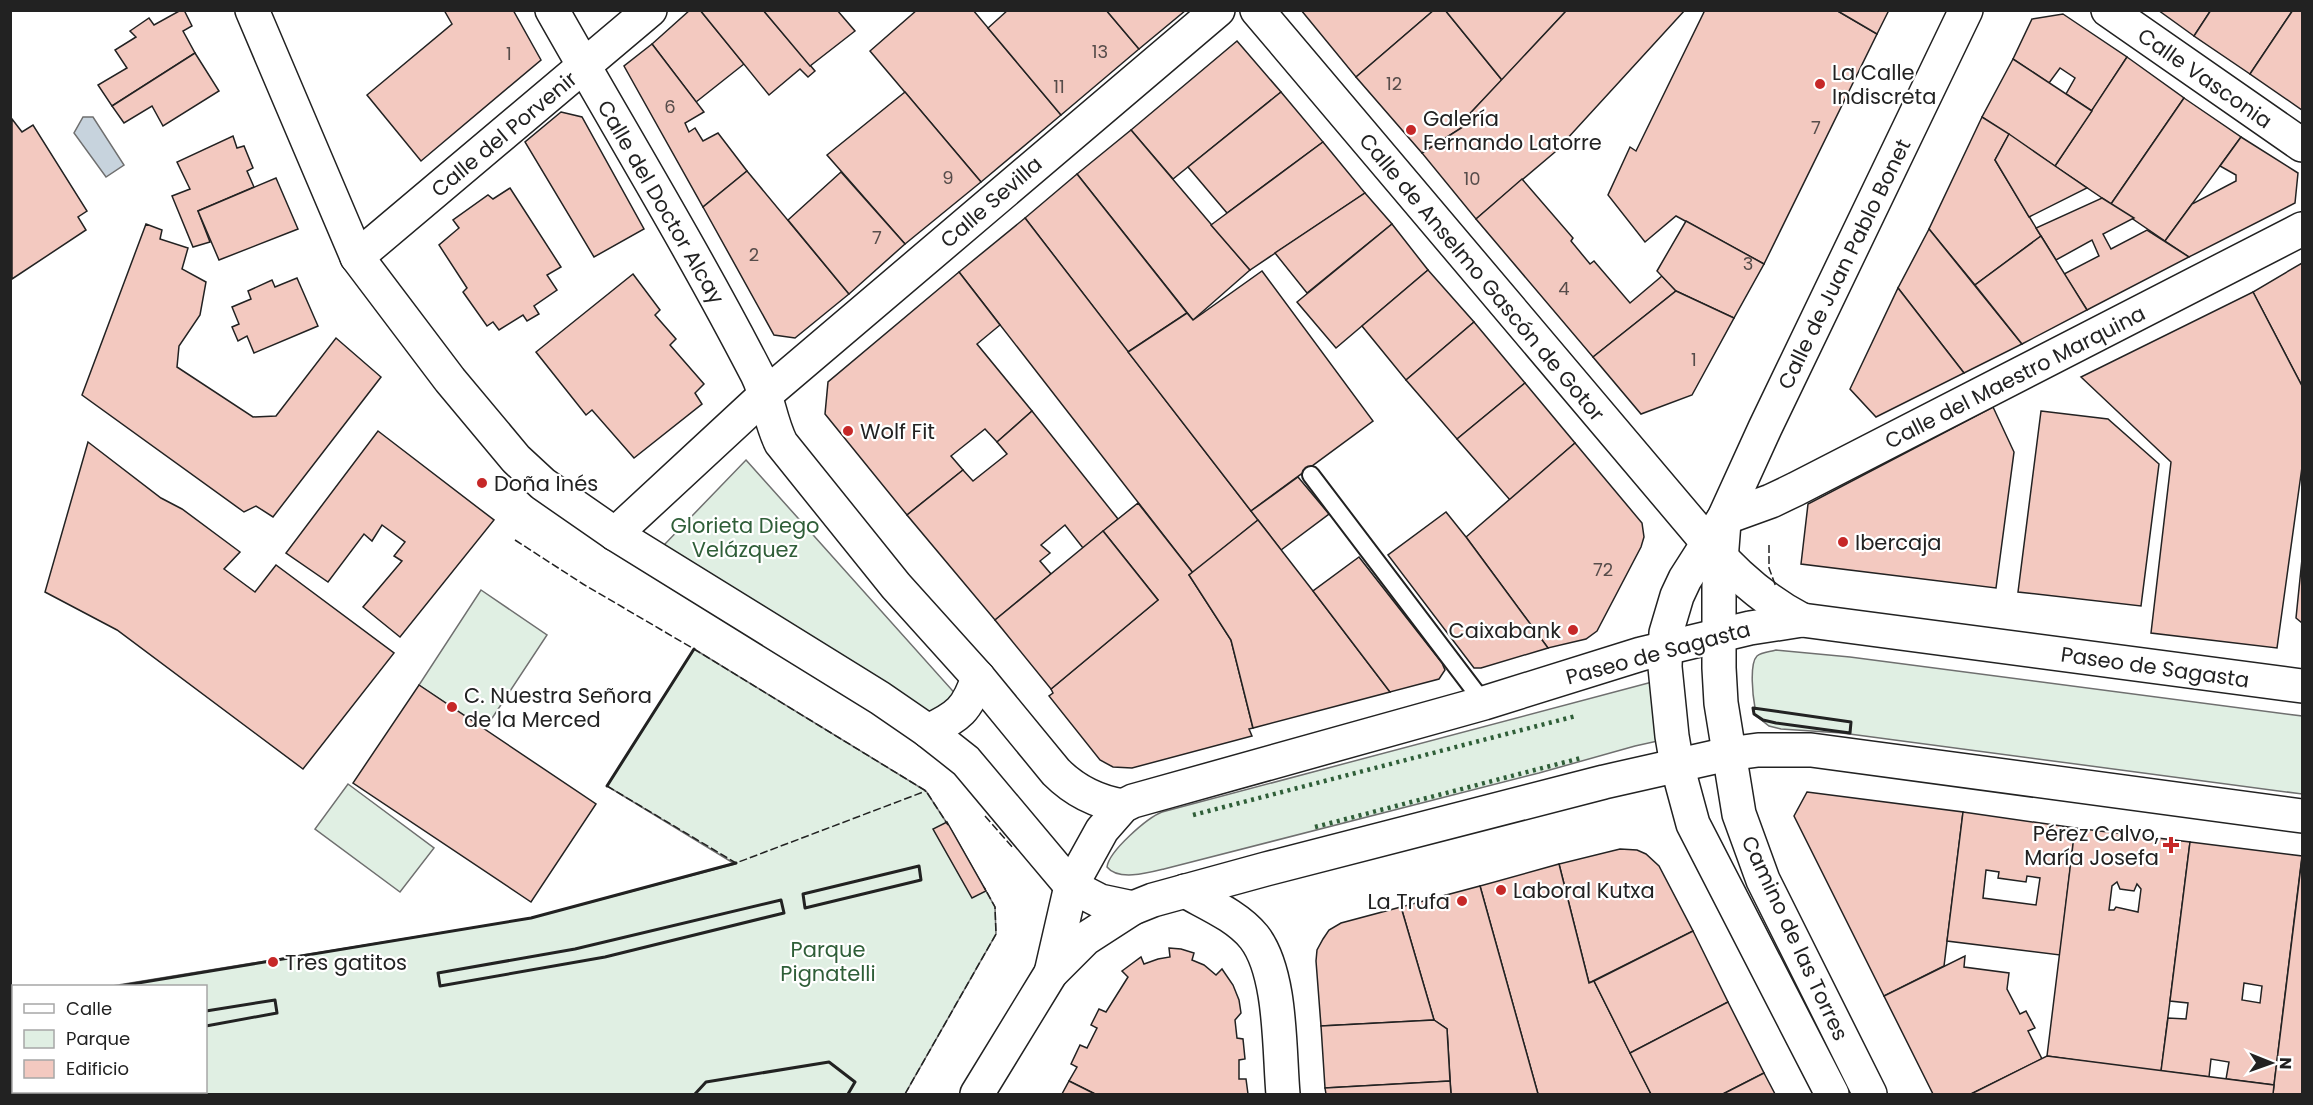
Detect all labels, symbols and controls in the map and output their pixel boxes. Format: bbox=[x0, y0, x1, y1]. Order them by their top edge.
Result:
street label: Calle Vasconia bbox=[2132, 21, 2278, 135]
house number: 13 bbox=[1092, 39, 1108, 64]
house number: 1 bbox=[506, 41, 512, 66]
place label: La Calle Indiscreta bbox=[1832, 58, 1936, 111]
street label: Calle del Porvenir bbox=[425, 64, 583, 204]
house number: 12 bbox=[1386, 71, 1402, 96]
house number: 11 bbox=[1053, 74, 1065, 99]
marker: La Calle Indiscreta bbox=[1813, 77, 1827, 91]
house number: 6 bbox=[664, 94, 676, 119]
street label: Calle del Doctor Alcay bbox=[591, 95, 731, 309]
place label: Galería Fernando Latorre bbox=[1423, 104, 1602, 157]
house number: 7 bbox=[1811, 115, 1821, 140]
marker: Galería Fernando Latorre bbox=[1404, 123, 1418, 137]
street label: Calle de Anselmo Gascón de Gotor bbox=[1353, 127, 1611, 427]
street label: Calle de Juan Pablo Bonet bbox=[1771, 134, 1917, 394]
street label: Calle Sevilla bbox=[934, 150, 1048, 254]
house number: 9 bbox=[942, 165, 954, 190]
house number: 10 bbox=[1463, 166, 1481, 191]
house number: 7 bbox=[872, 225, 882, 250]
house number: 2 bbox=[749, 242, 759, 267]
house number: 3 bbox=[1743, 251, 1753, 276]
house number: 4 bbox=[1558, 276, 1570, 301]
street label: Calle del Maestro Marquina bbox=[1880, 299, 2150, 455]
house number: 1 bbox=[1691, 347, 1697, 372]
place label: Wolf Fit bbox=[860, 417, 935, 446]
marker: Wolf Fit bbox=[841, 424, 855, 438]
place label: Doña Inés bbox=[494, 469, 598, 498]
marker: Doña Inés bbox=[475, 476, 489, 490]
park label: Glorieta Diego Velázquez bbox=[670, 511, 820, 564]
place label: Ibercaja bbox=[1855, 528, 1942, 557]
marker: Ibercaja bbox=[1836, 535, 1850, 549]
house number: 72 bbox=[1593, 557, 1613, 582]
street label: Paseo de Sagasta bbox=[1563, 614, 1753, 692]
place label: Caixabank bbox=[1449, 616, 1561, 645]
marker: Caixabank bbox=[1566, 623, 1580, 637]
street label: Paseo de Sagasta bbox=[2059, 639, 2251, 695]
place label: C. Nuestra Señora de la Merced bbox=[464, 681, 652, 734]
marker: C. Nuestra Señora de la Merced bbox=[445, 700, 459, 714]
place label: Pérez Calvo, María Josefa bbox=[2024, 819, 2159, 872]
street label: Camino de las Torres bbox=[1735, 831, 1855, 1045]
marker: Pérez Calvo, María Josefa bbox=[2164, 838, 2178, 852]
place label: Laboral Kutxa bbox=[1513, 876, 1655, 905]
marker: Laboral Kutxa bbox=[1494, 883, 1508, 897]
place label: La Trufa bbox=[1367, 887, 1450, 916]
marker: La Trufa bbox=[1455, 894, 1469, 908]
park label: Parque Pignatelli bbox=[780, 935, 876, 988]
place label: Tres gatitos bbox=[285, 948, 407, 977]
marker: Tres gatitos bbox=[266, 955, 280, 969]
legend bbox=[12, 985, 207, 1093]
text: Calle bbox=[66, 996, 112, 1021]
text: Parque bbox=[66, 1026, 130, 1051]
north arrow bbox=[2241, 1033, 2301, 1093]
text: Edificio bbox=[66, 1056, 129, 1081]
text: N bbox=[2274, 1057, 2297, 1069]

